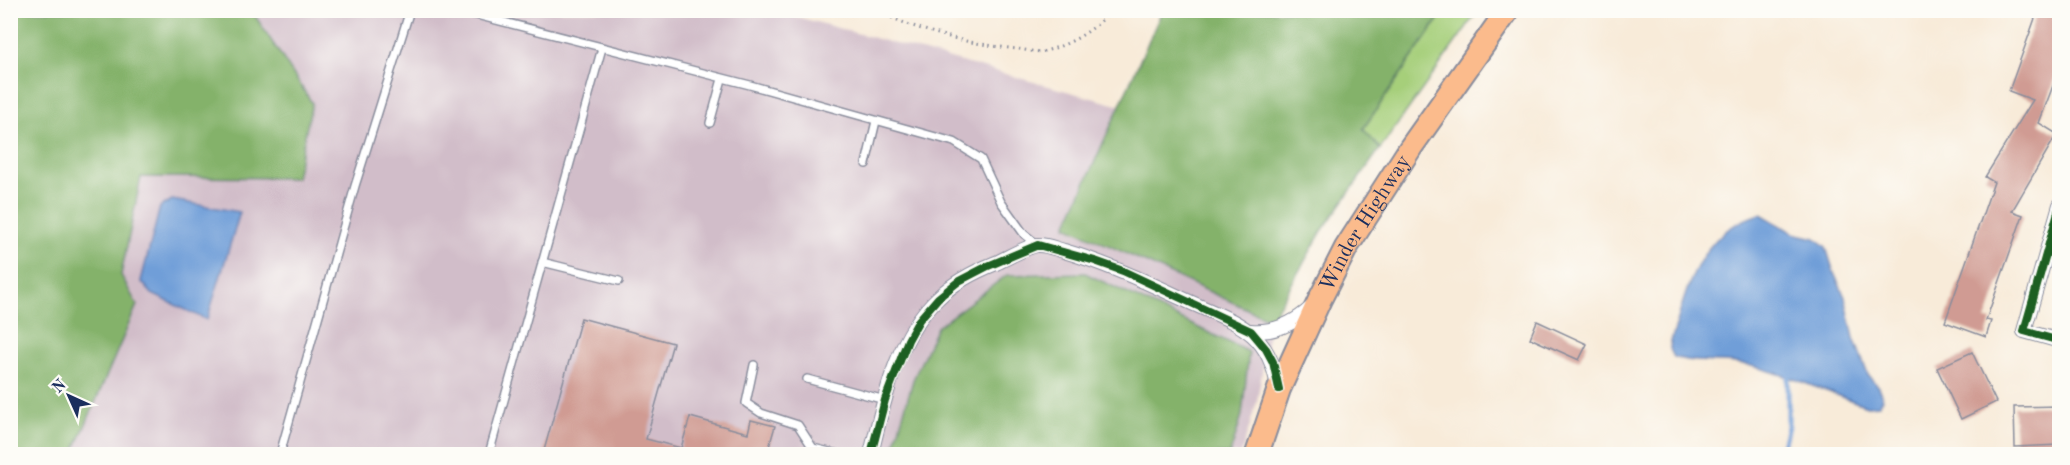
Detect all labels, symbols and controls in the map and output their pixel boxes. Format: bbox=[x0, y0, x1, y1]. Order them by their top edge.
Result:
street label: Winder Highway bbox=[1317, 151, 1415, 295]
north arrow bbox=[39, 366, 99, 426]
text: N bbox=[50, 376, 70, 397]

